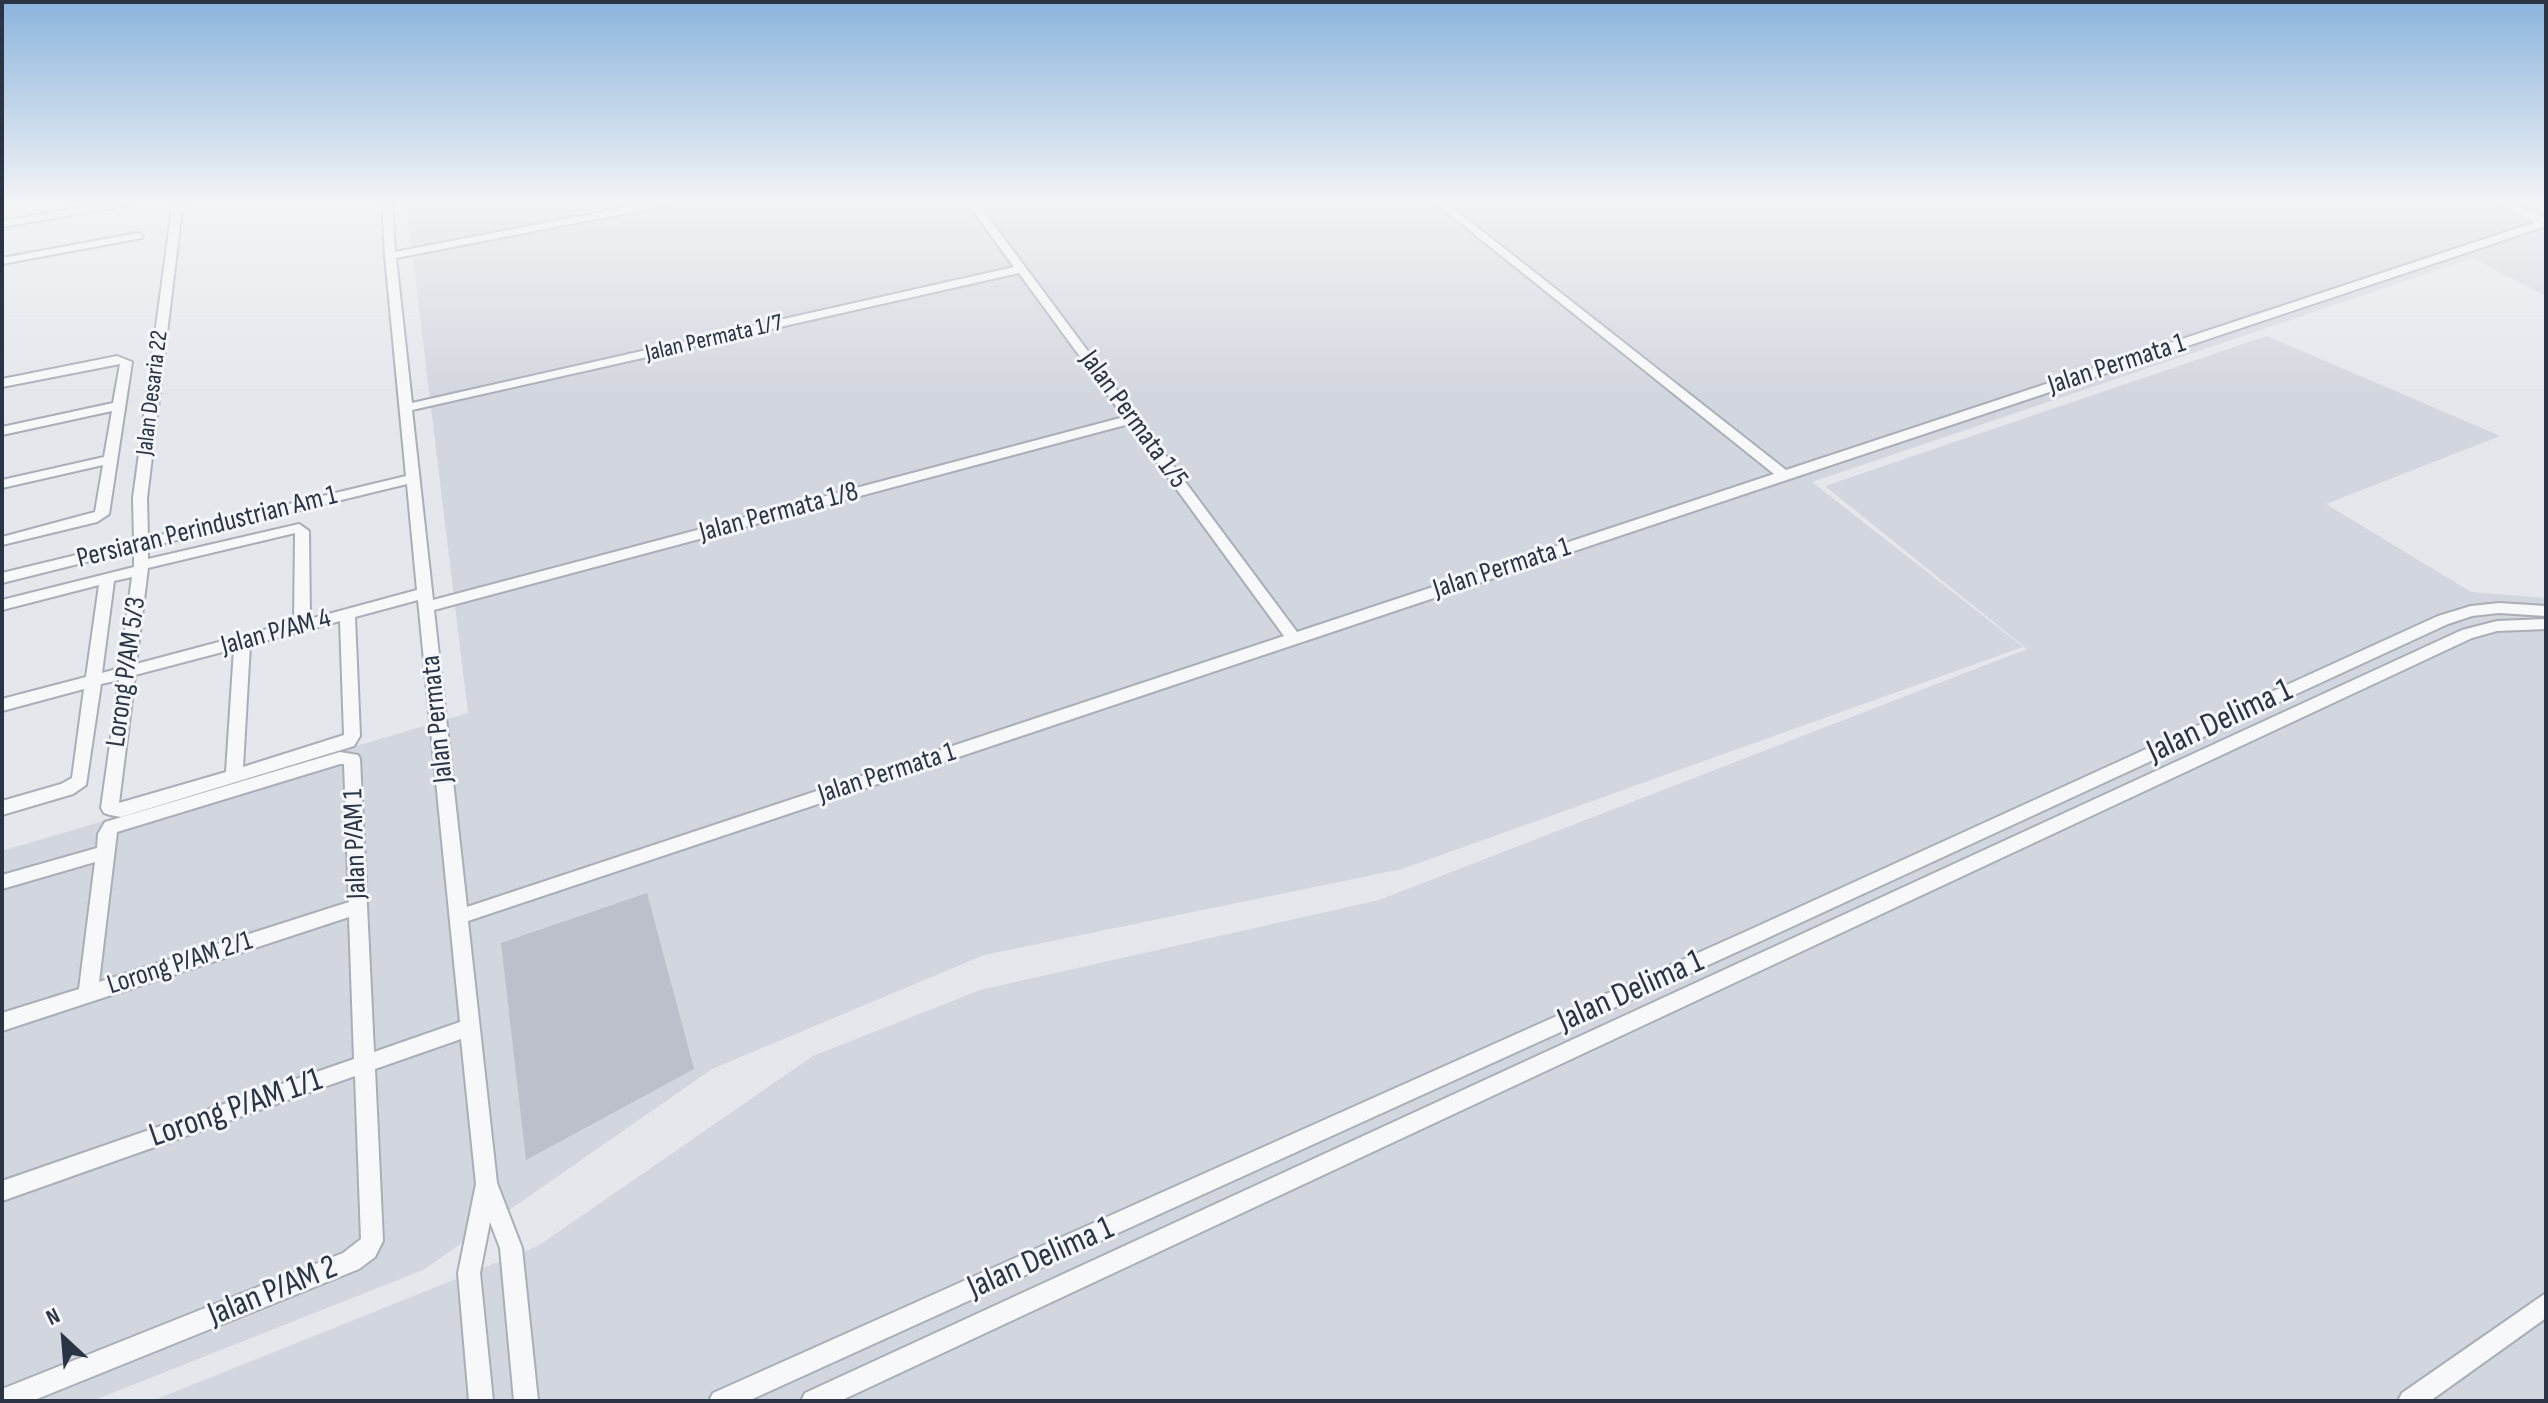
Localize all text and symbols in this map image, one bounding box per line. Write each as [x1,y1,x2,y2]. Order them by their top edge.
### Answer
street label: Jalan Permata 1/7 [643,309,785,369]
street label: Jalan Permata 1 [2044,327,2190,403]
street label: Jalan Desaria 22 [131,329,175,457]
street label: Jalan Permata 1/5 [1072,345,1194,495]
street label: Jalan Permata 1/8 [696,476,862,550]
street label: Persiaran Perindustrian Am 1 [73,479,341,577]
street label: Jalan Permata 1 [1429,531,1575,607]
street label: Lorong P/AM 5/3 [100,595,154,749]
street label: Jalan P/AM 4 [217,602,335,664]
street label: Jalan Permata [415,654,461,784]
street label: Jalan Delima 1 [2141,671,2299,773]
street label: Jalan Permata 1 [814,736,960,812]
street label: Jalan P/AM 1 [337,788,375,900]
street label: Lorong P/AM 2/1 [103,925,257,1003]
street label: Jalan Delima 1 [1552,942,1710,1042]
street label: Lorong P/AM 1/1 [144,1060,328,1158]
street label: Jalan Delima 1 [962,1209,1120,1309]
street label: Jalan P/AM 2 [202,1248,344,1336]
north arrow [24,1299,104,1379]
text: N [42,1302,64,1332]

